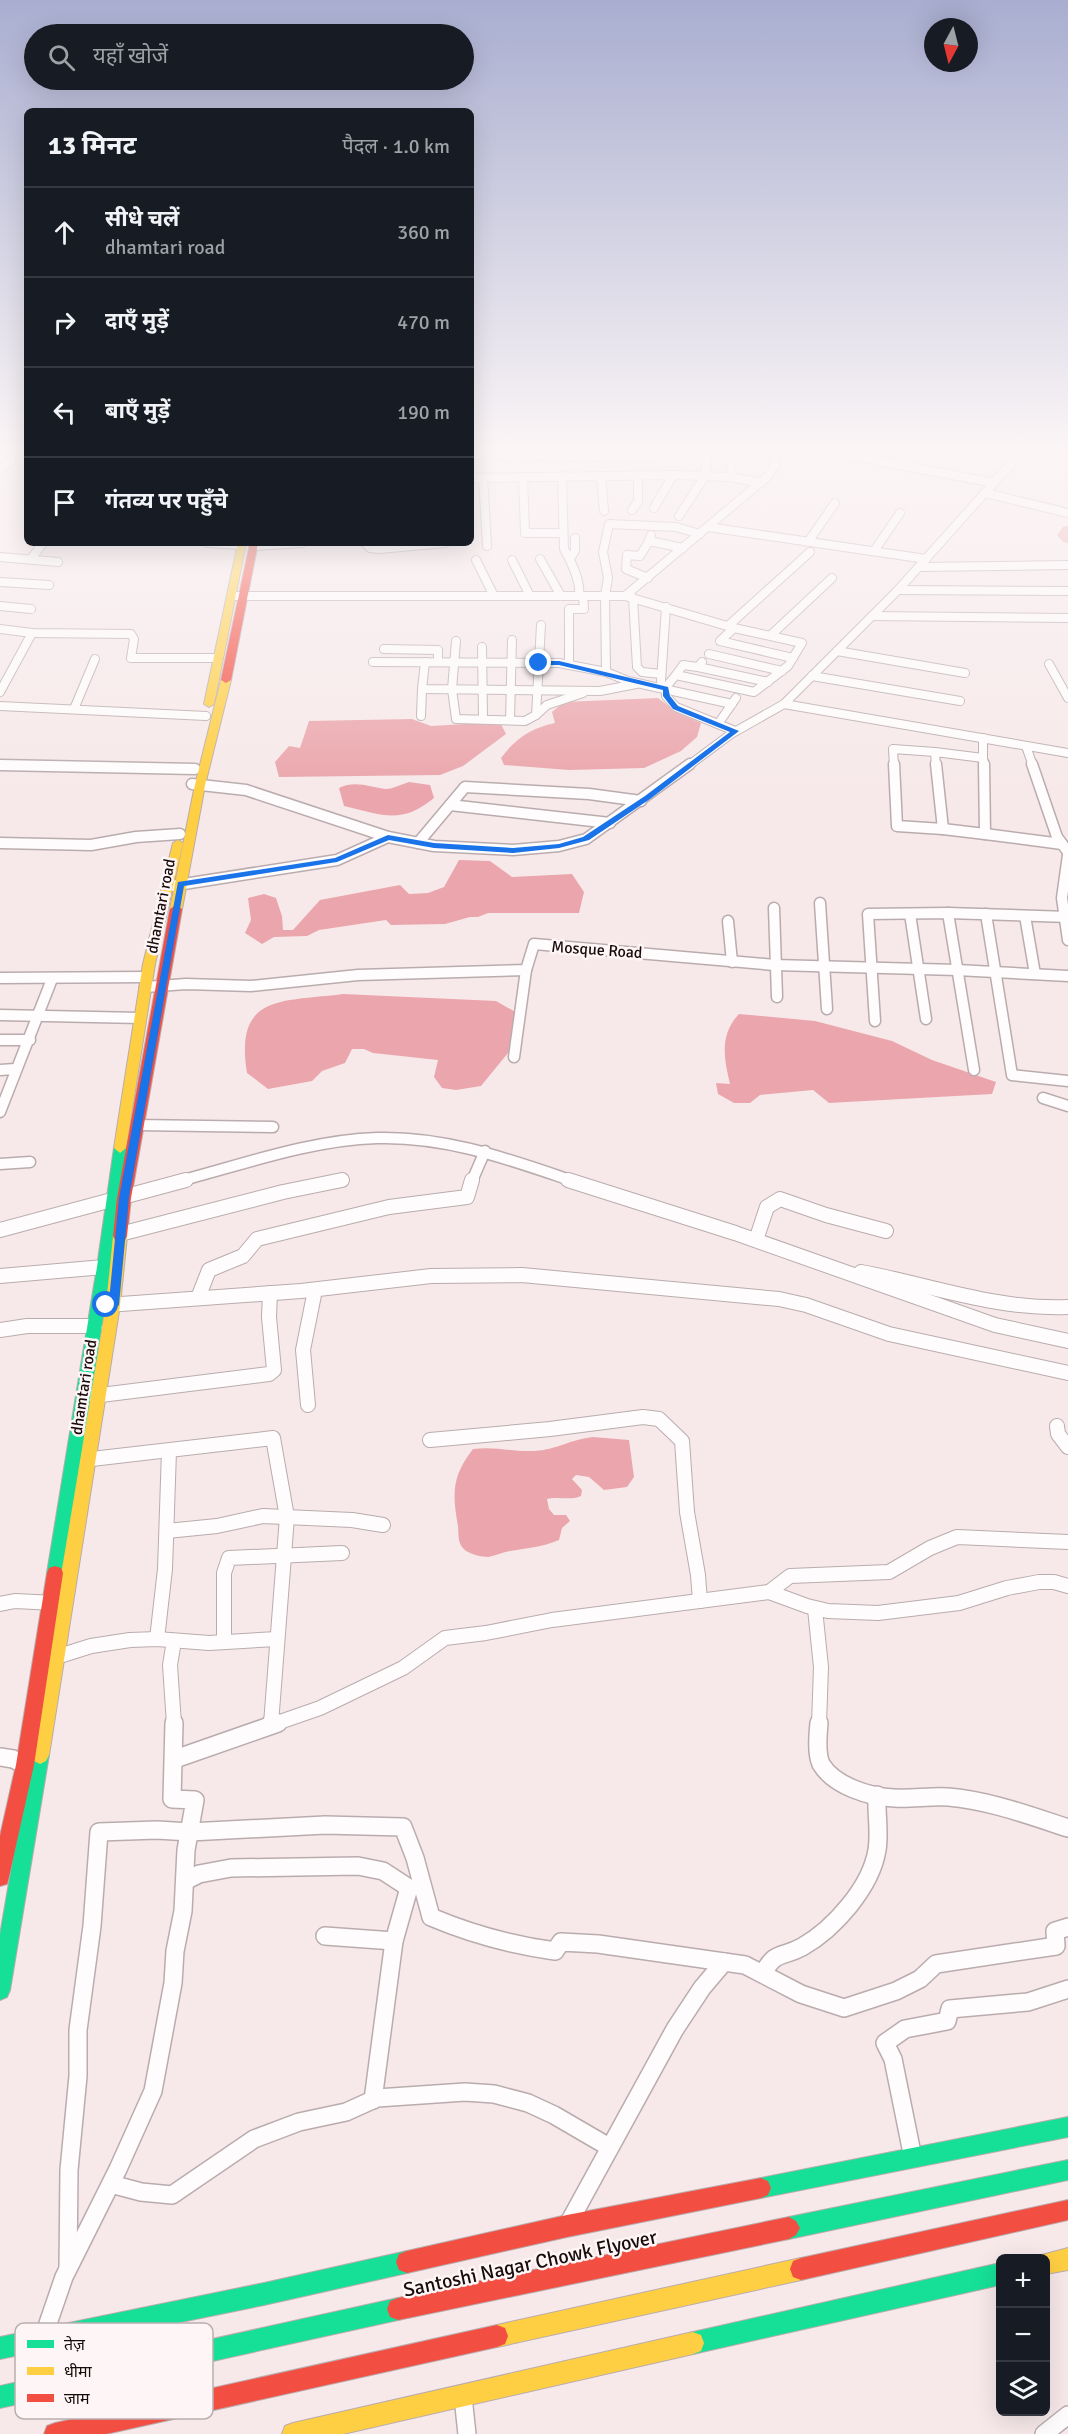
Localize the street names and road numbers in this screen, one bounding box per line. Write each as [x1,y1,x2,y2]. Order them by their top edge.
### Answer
street label: dhamtari road [142,857,180,955]
street label: Mosque Road [551,937,643,963]
street label: dhamtari road [67,1338,101,1436]
street label: Santoshi Nagar Chowk Flyover [401,2224,660,2303]

